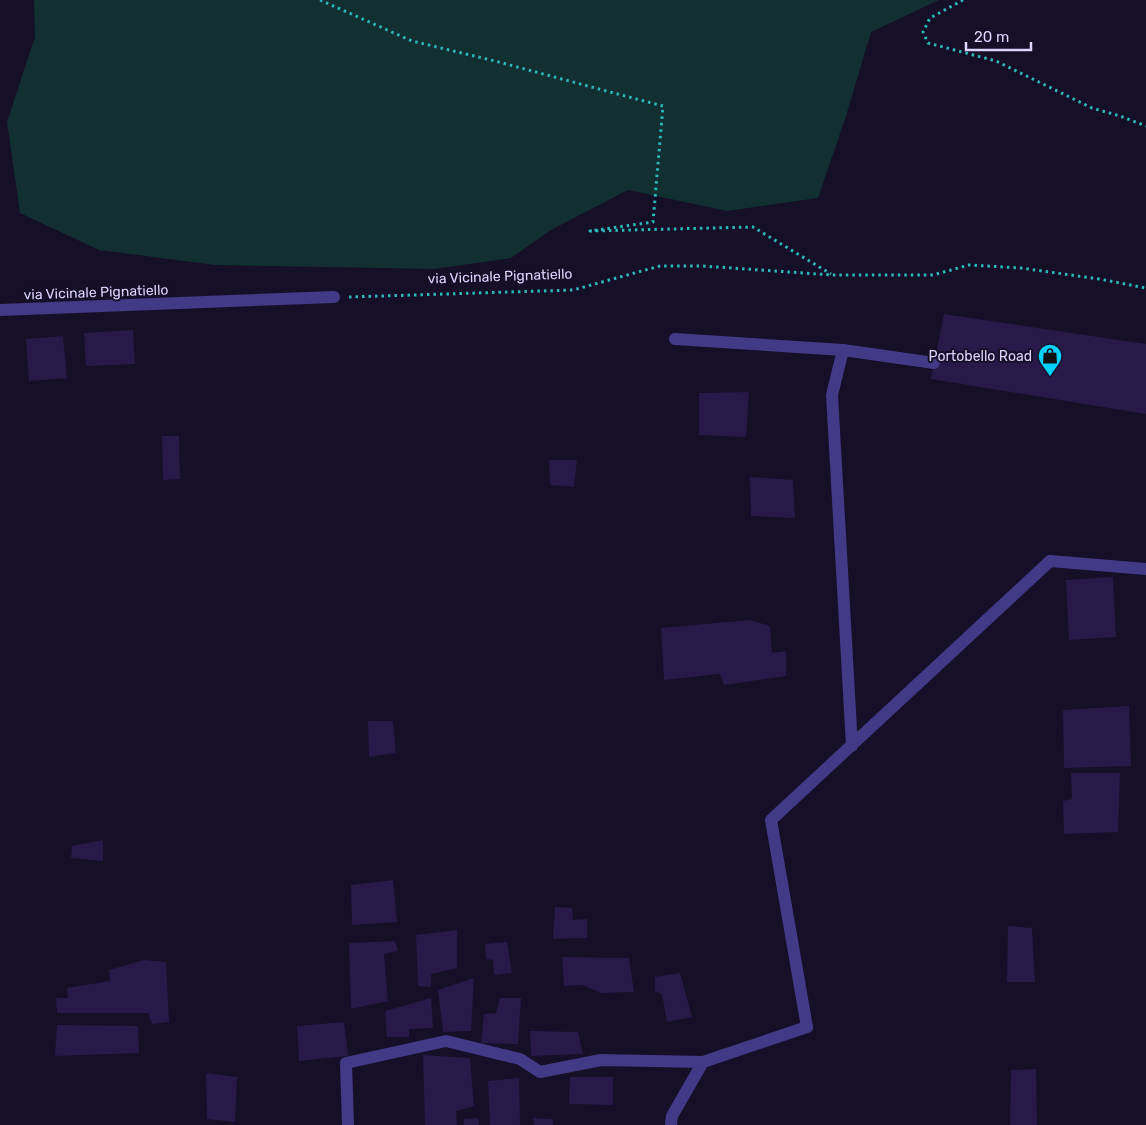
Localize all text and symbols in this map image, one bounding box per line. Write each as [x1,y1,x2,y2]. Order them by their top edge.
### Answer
scale bar [966,20,1031,52]
text: 20 m [974,28,1009,46]
street label: via Vicinale Pignatiello [427,265,573,288]
street label: via Vicinale Pignatiello [23,281,169,304]
shop icon: Portobello Road [1037,343,1063,377]
place label: Portobello Road [929,348,1032,365]

